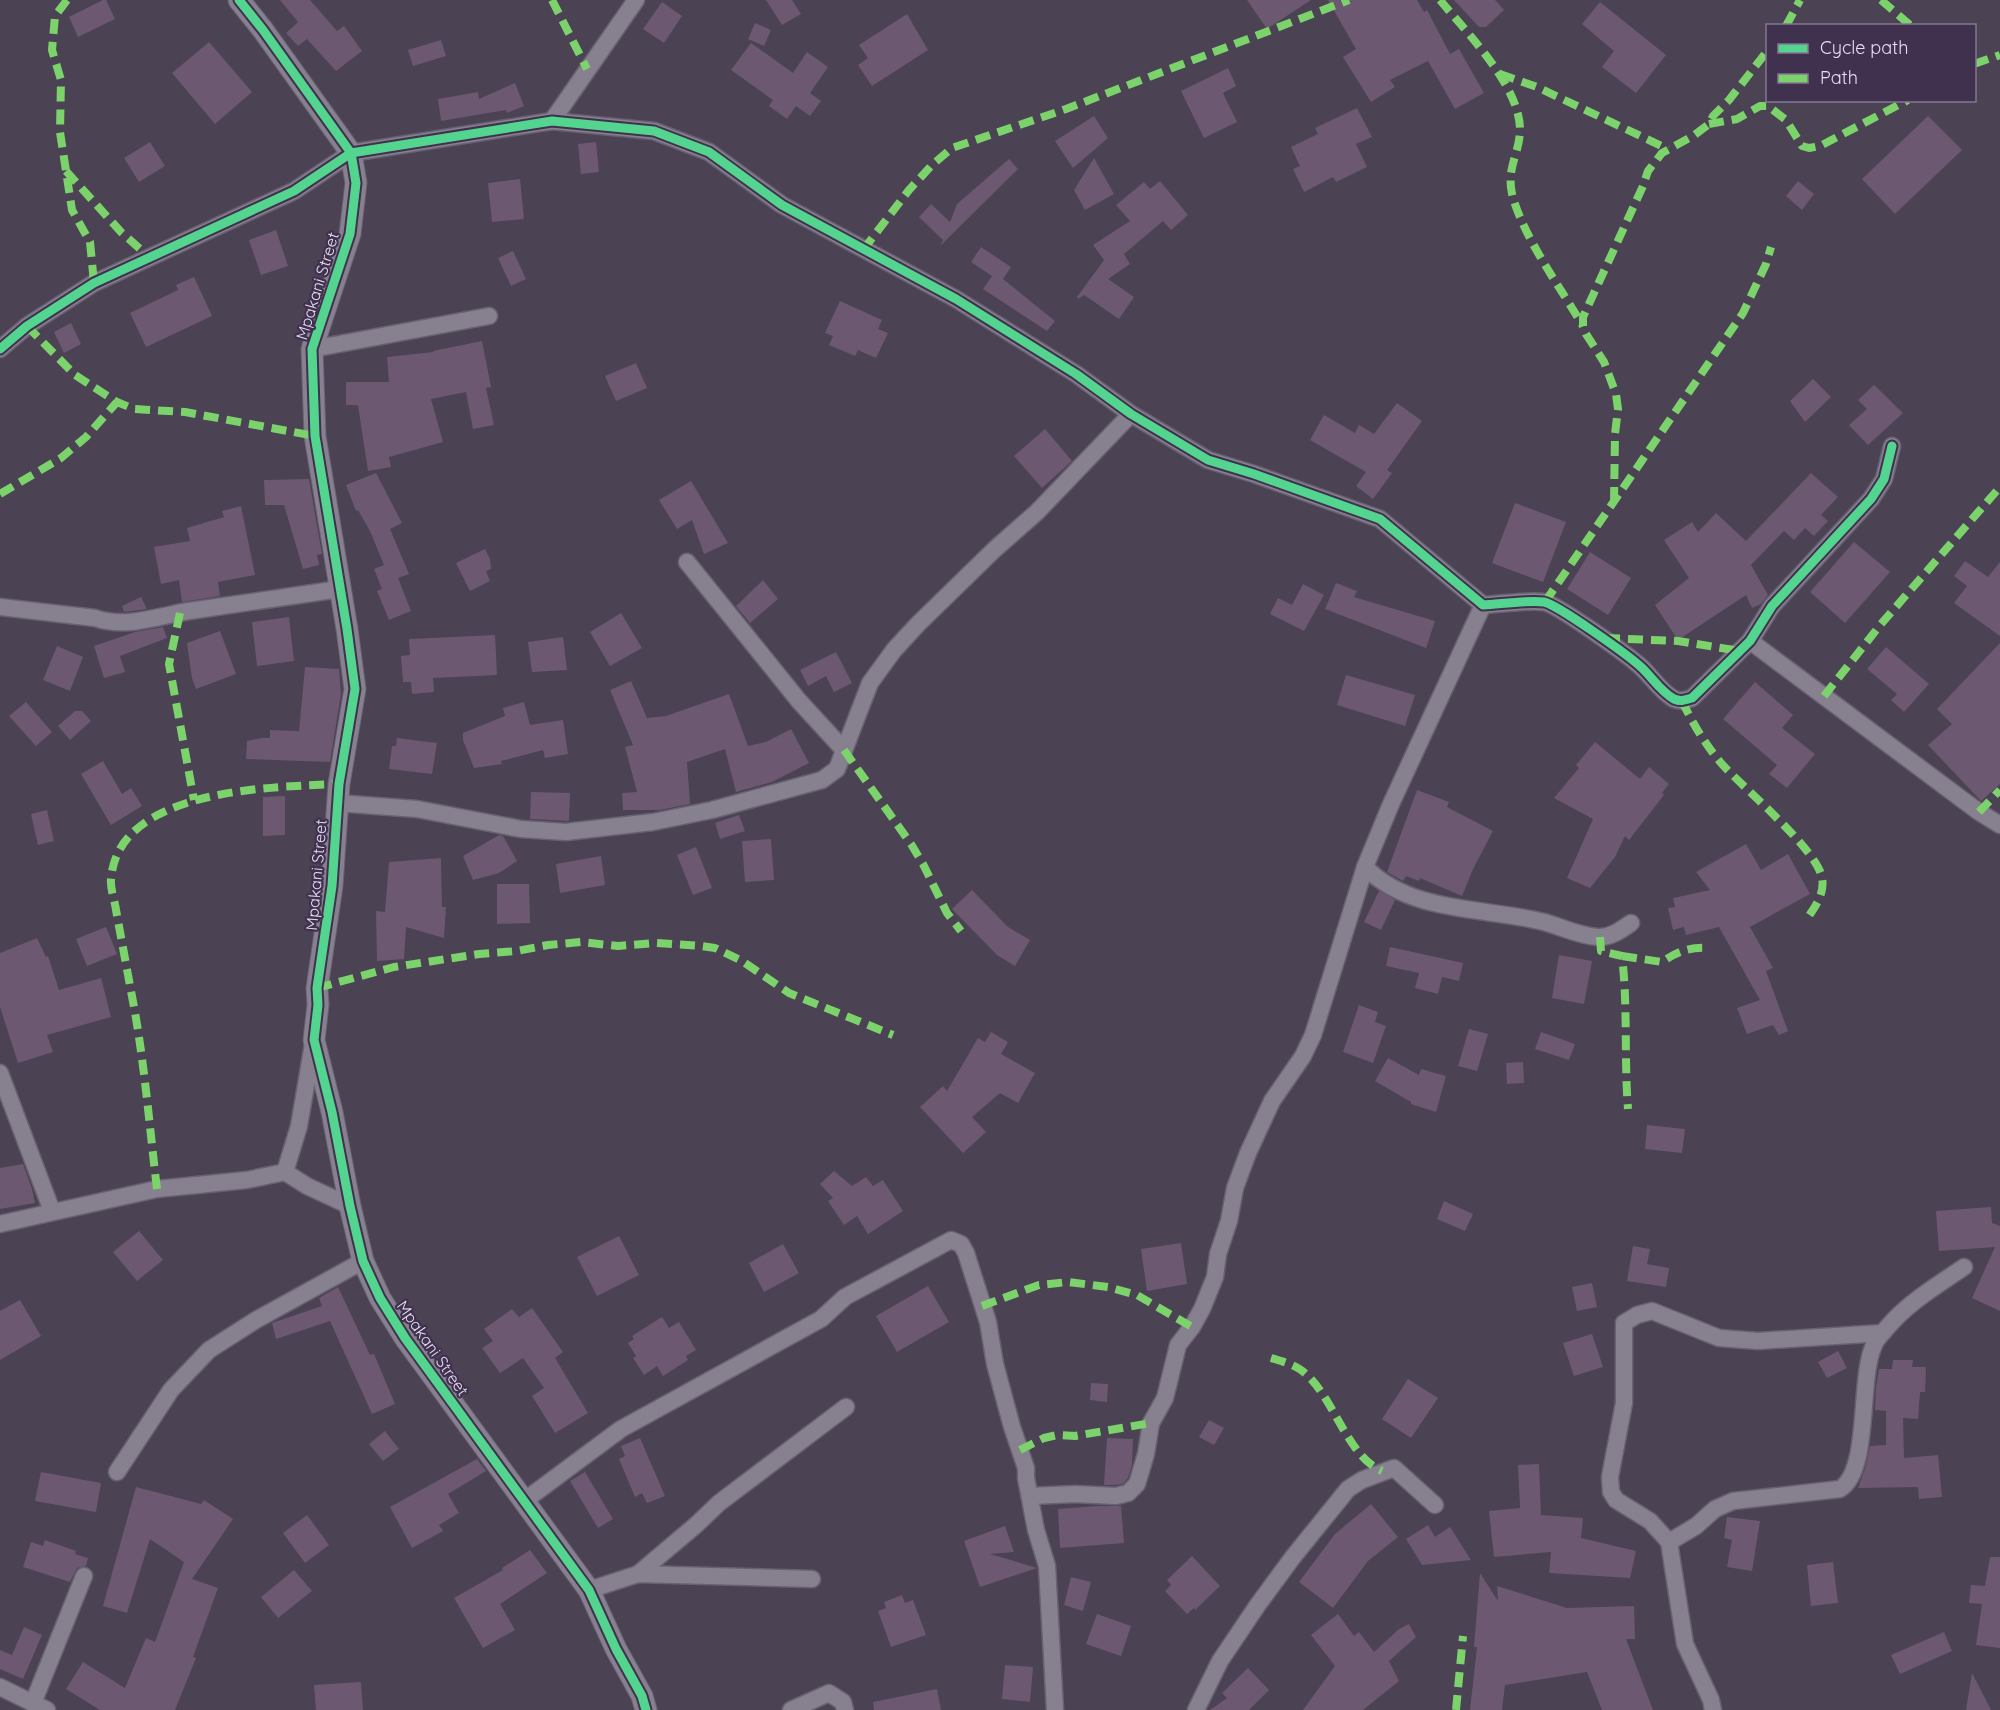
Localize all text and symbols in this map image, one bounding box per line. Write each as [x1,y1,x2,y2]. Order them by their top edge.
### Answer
legend [1766,24,1976,102]
text: Cycle path [1820,36,1908,59]
text: Path [1820,66,1858,89]
street label: Mpakani Street [291,230,343,342]
street label: Mpakani Street [301,819,331,931]
street label: Mpakani Street [393,1297,473,1399]

